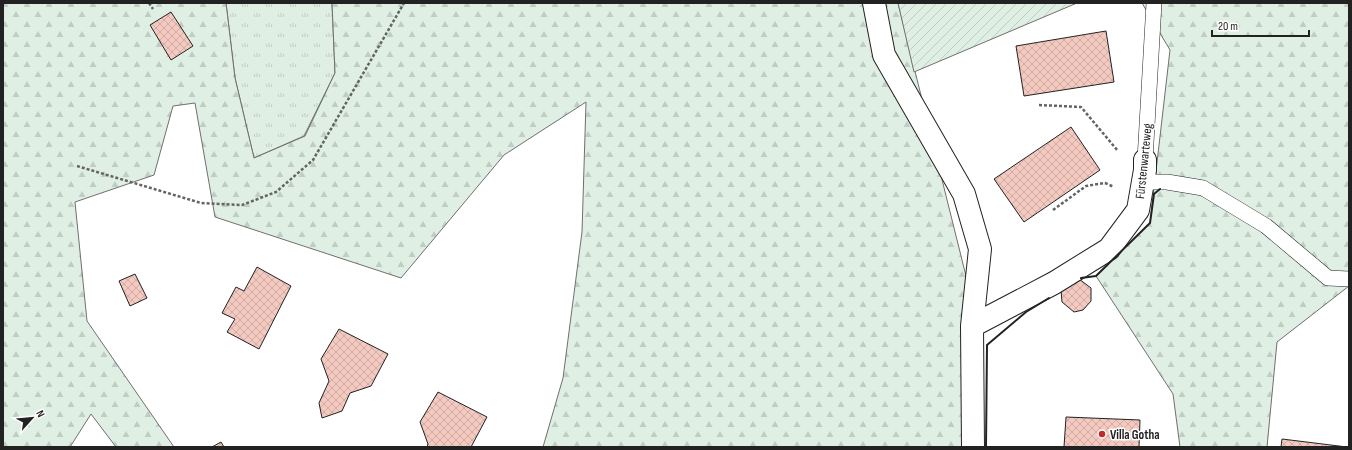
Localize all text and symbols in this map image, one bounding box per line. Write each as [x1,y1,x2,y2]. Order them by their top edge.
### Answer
scale bar [1212,12,1309,38]
text: 20 m [1218,19,1238,34]
street label: Fürstenwarteweg [1132,123,1156,200]
north arrow [12,398,52,438]
text: N [33,408,48,419]
place label: Villa Gotha [1110,427,1160,443]
marker: Villa Gotha [1097,429,1107,439]

